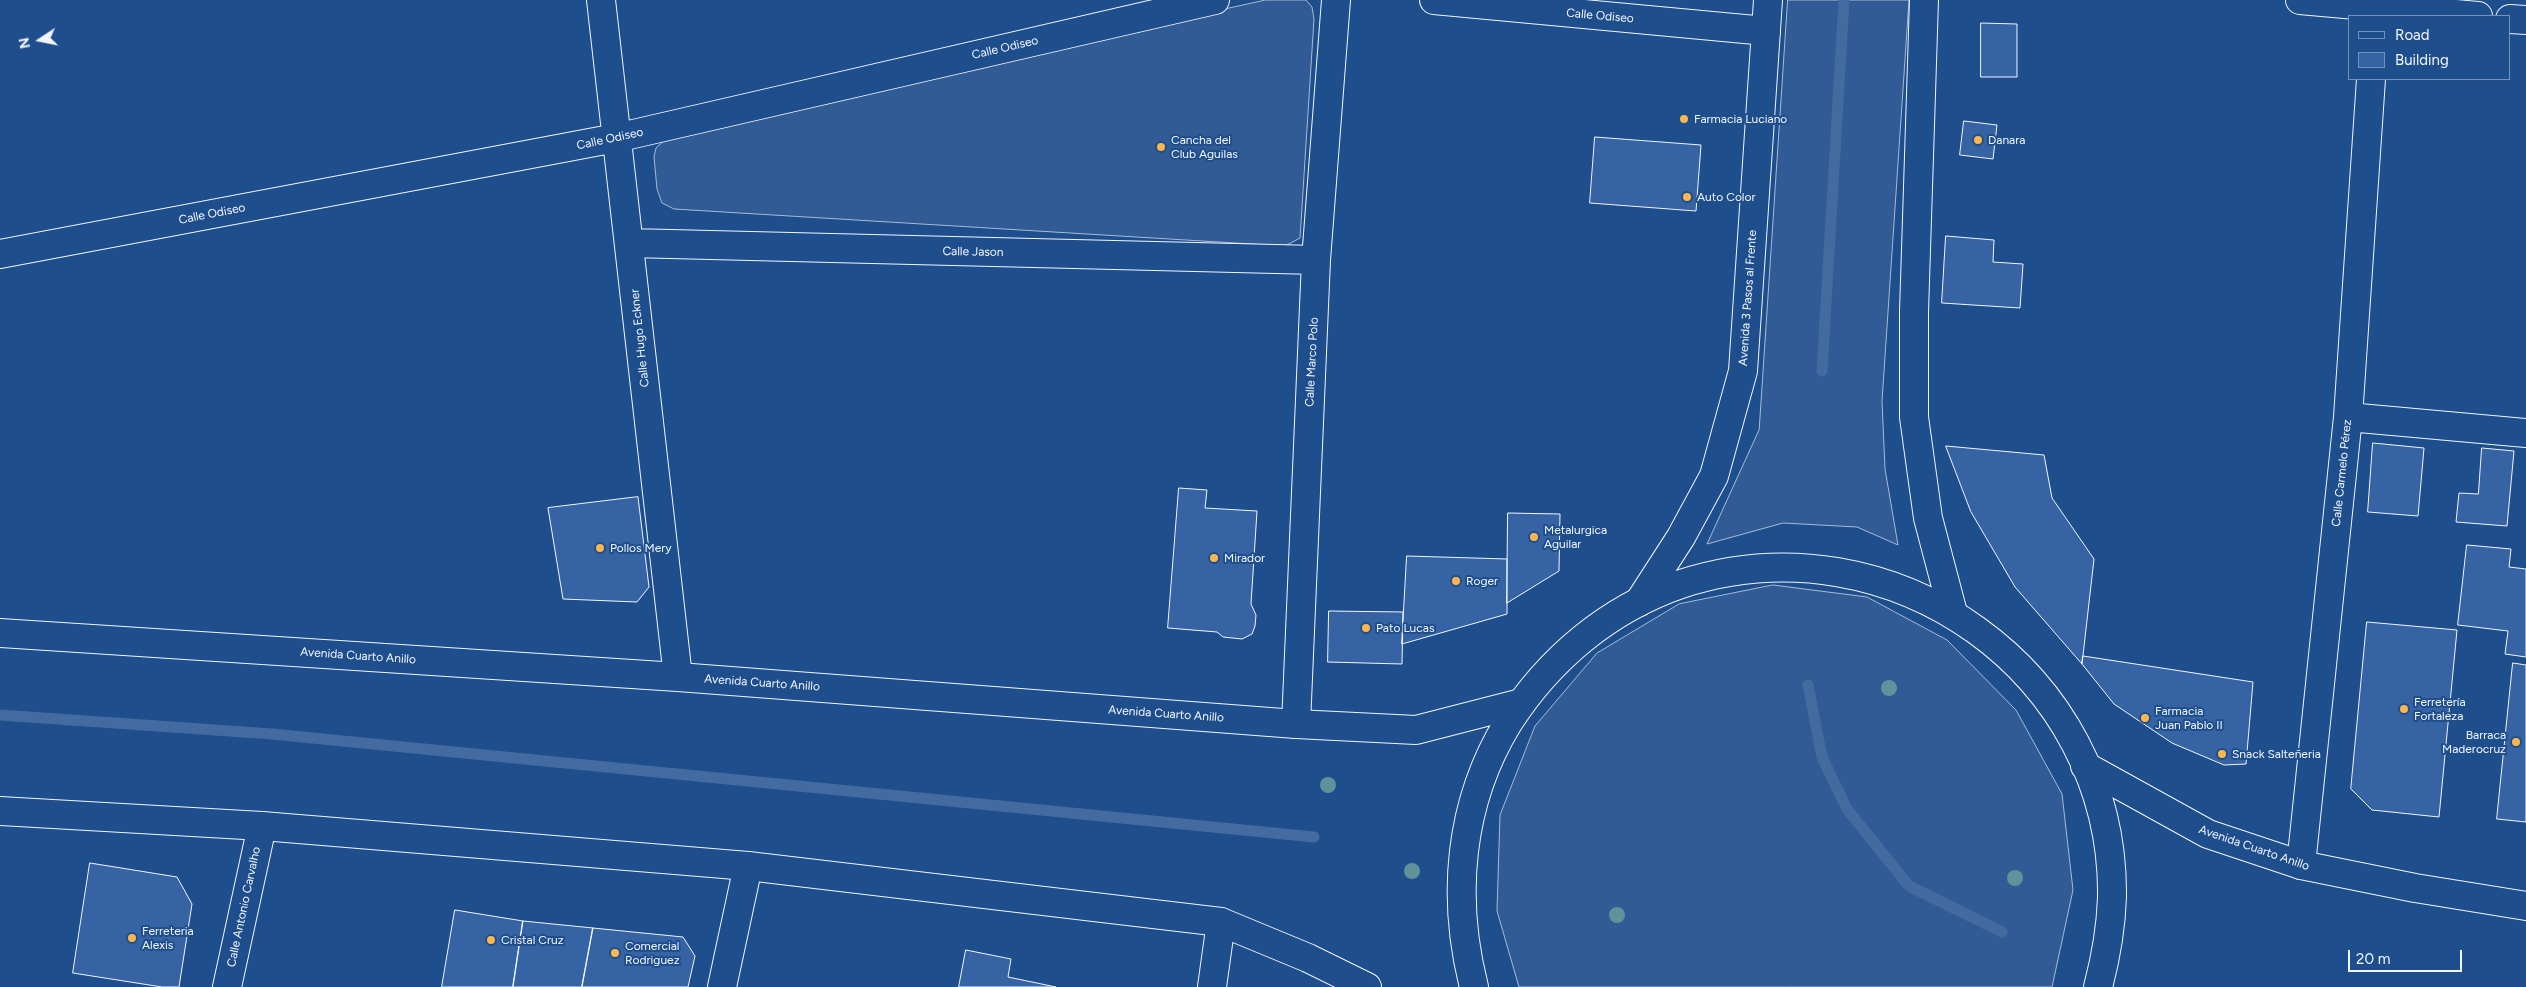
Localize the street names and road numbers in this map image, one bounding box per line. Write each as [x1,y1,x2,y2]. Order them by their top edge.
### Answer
street label: Calle Odiseo [1566,6,1634,26]
street label: Calle Odiseo [970,33,1040,63]
street label: Calle Odiseo [575,125,645,153]
street label: Calle Odiseo [177,200,247,228]
street label: Avenida 3 Pasos al Frente [1736,230,1760,366]
street label: Calle Jason [942,244,1004,260]
street label: Calle Hugo Eckner [628,288,652,388]
street label: Calle Marco Polo [1302,317,1322,407]
street label: Calle Carmelo Pérez [2329,419,2355,527]
street label: Avenida Cuarto Anillo [300,645,416,667]
street label: Avenida Cuarto Anillo [704,672,820,694]
street label: Avenida Cuarto Anillo [1108,703,1224,725]
street label: Avenida Cuarto Anillo [2197,822,2311,874]
street label: Calle Antonio Carvalho [224,846,264,968]

